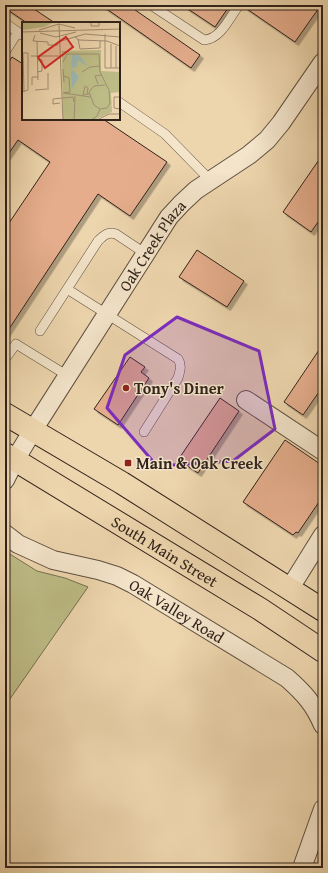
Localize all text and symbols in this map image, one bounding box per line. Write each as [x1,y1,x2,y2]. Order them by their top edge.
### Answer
inset map [22,22,120,120]
street label: Oak Creek Plaza [113,194,192,296]
place label: Tony's Diner [134,376,225,400]
marker: Tony's Diner [121,383,131,393]
place label: Main & Oak Creek [136,451,263,475]
marker: Main & Oak Creek [123,458,133,468]
street label: South Main Street [107,509,223,593]
street label: Oak Valley Road [125,572,229,649]

